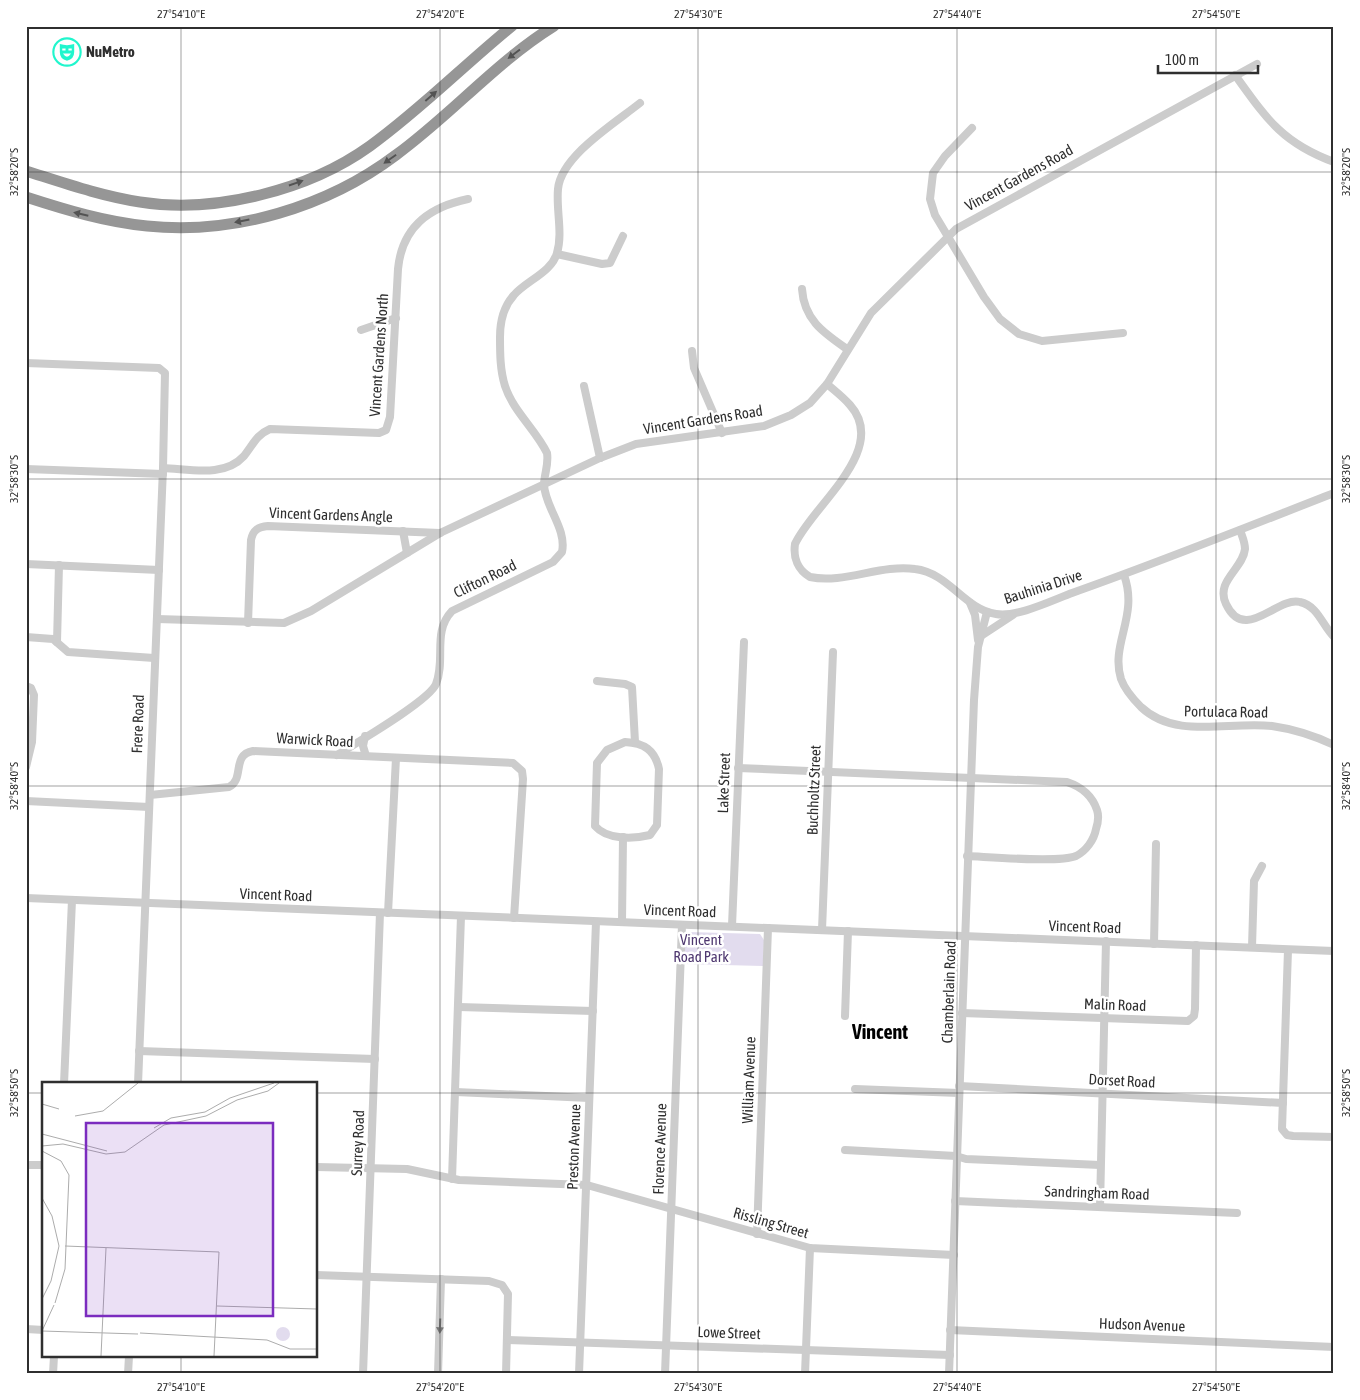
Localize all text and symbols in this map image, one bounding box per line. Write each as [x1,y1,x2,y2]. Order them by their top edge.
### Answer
text: 27°54'10"E [157,7,205,21]
text: 27°54'20"E [416,7,464,21]
text: 27°54'30"E [674,7,722,21]
text: 27°54'40"E [933,7,981,21]
text: 27°54'50"E [1192,7,1240,21]
theatre icon: NuMetro [52,37,82,67]
scale bar [1158,42,1258,74]
place label: NuMetro [86,43,135,60]
one-way arrow [507,49,521,59]
text: 100 m [1165,51,1199,68]
one-way arrow [424,90,437,101]
street label: Vincent Gardens Road [962,141,1076,214]
text: 32°58'20"S [7,148,21,196]
text: 32°58'20"S [1339,148,1353,196]
one-way arrow [384,154,397,164]
one-way arrow [288,179,303,187]
one-way arrow [73,210,88,218]
one-way arrow [233,218,249,226]
street label: Vincent Gardens North [366,293,391,417]
street label: Vincent Gardens Road [642,402,764,437]
text: 32°58'30"S [7,455,21,503]
text: 32°58'30"S [1339,455,1353,503]
street label: Vincent Gardens Angle [269,504,393,525]
street label: Clifton Road [451,556,519,601]
street label: Bauhinia Drive [1002,566,1084,607]
street label: Frere Road [128,694,147,754]
street label: Portulaca Road [1184,702,1268,721]
street label: Warwick Road [276,729,354,750]
street label: Buchholtz Street [803,745,824,835]
street label: Lake Street [714,752,733,814]
text: 32°58'40"S [7,762,21,810]
text: 32°58'40"S [1339,762,1353,810]
street label: Vincent Road [239,885,313,904]
street label: Vincent Road [643,901,717,920]
street label: Vincent Road [1048,917,1122,936]
park label: Vincent Road Park [673,931,729,965]
street label: Chamberlain Road [938,940,959,1044]
street label: Malin Road [1084,995,1147,1014]
district label: Vincent [851,1020,908,1043]
street label: William Avenue [738,1036,759,1124]
text: 32°58'50"S [7,1069,21,1117]
text: 32°58'50"S [1339,1069,1353,1117]
street label: Dorset Road [1088,1070,1156,1091]
inset map [42,1082,318,1358]
street label: Florence Avenue [649,1103,670,1195]
street label: Preston Avenue [564,1104,584,1190]
street label: Surrey Road [348,1110,367,1176]
street label: Sandringham Road [1044,1182,1150,1203]
street label: Rissling Street [731,1204,811,1241]
street label: Hudson Avenue [1099,1315,1186,1335]
one-way arrow [435,1319,443,1335]
street label: Lowe Street [697,1323,761,1342]
text: 27°54'10"E [157,1380,205,1394]
text: 27°54'20"E [416,1380,464,1394]
text: 27°54'30"E [674,1380,722,1394]
text: 27°54'40"E [933,1380,981,1394]
text: 27°54'50"E [1192,1380,1240,1394]

